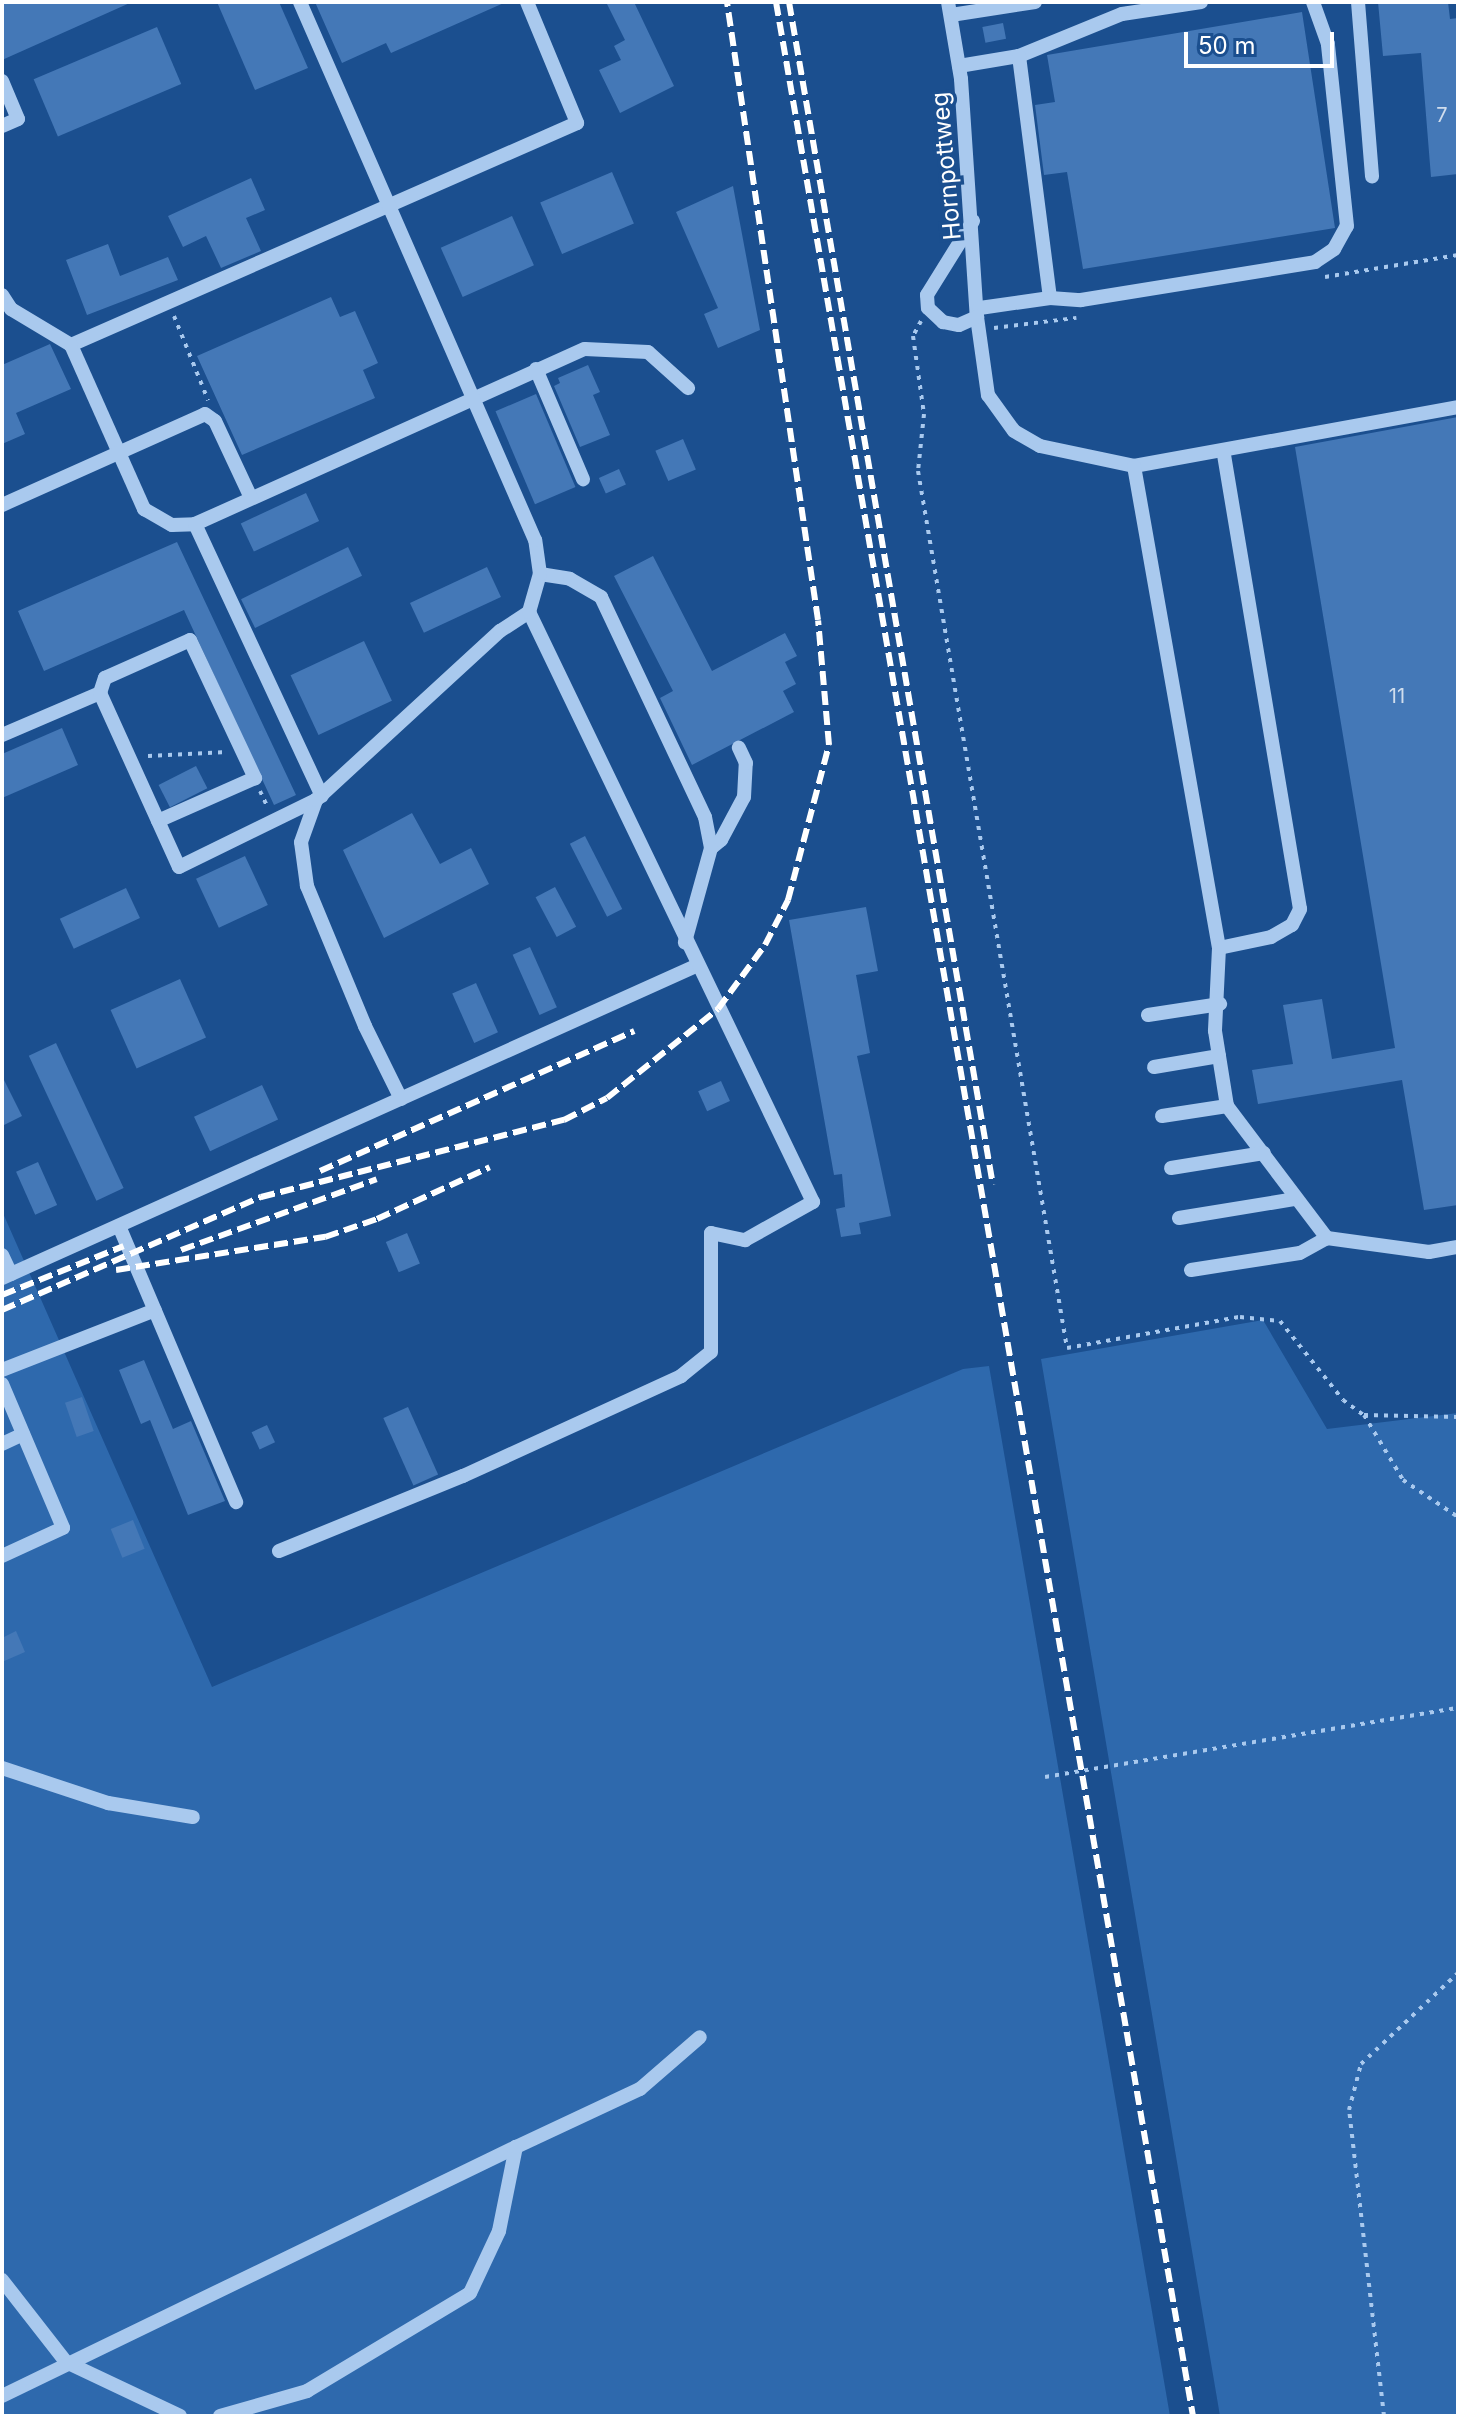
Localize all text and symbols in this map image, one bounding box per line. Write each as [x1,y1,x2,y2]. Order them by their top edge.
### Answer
scale bar [1188,16,1338,66]
text: 50 m [1198,31,1256,60]
street label: Hornpottweg [925,91,967,241]
house number: 7 [1436,103,1448,127]
house number: 11 [1389,684,1405,708]

